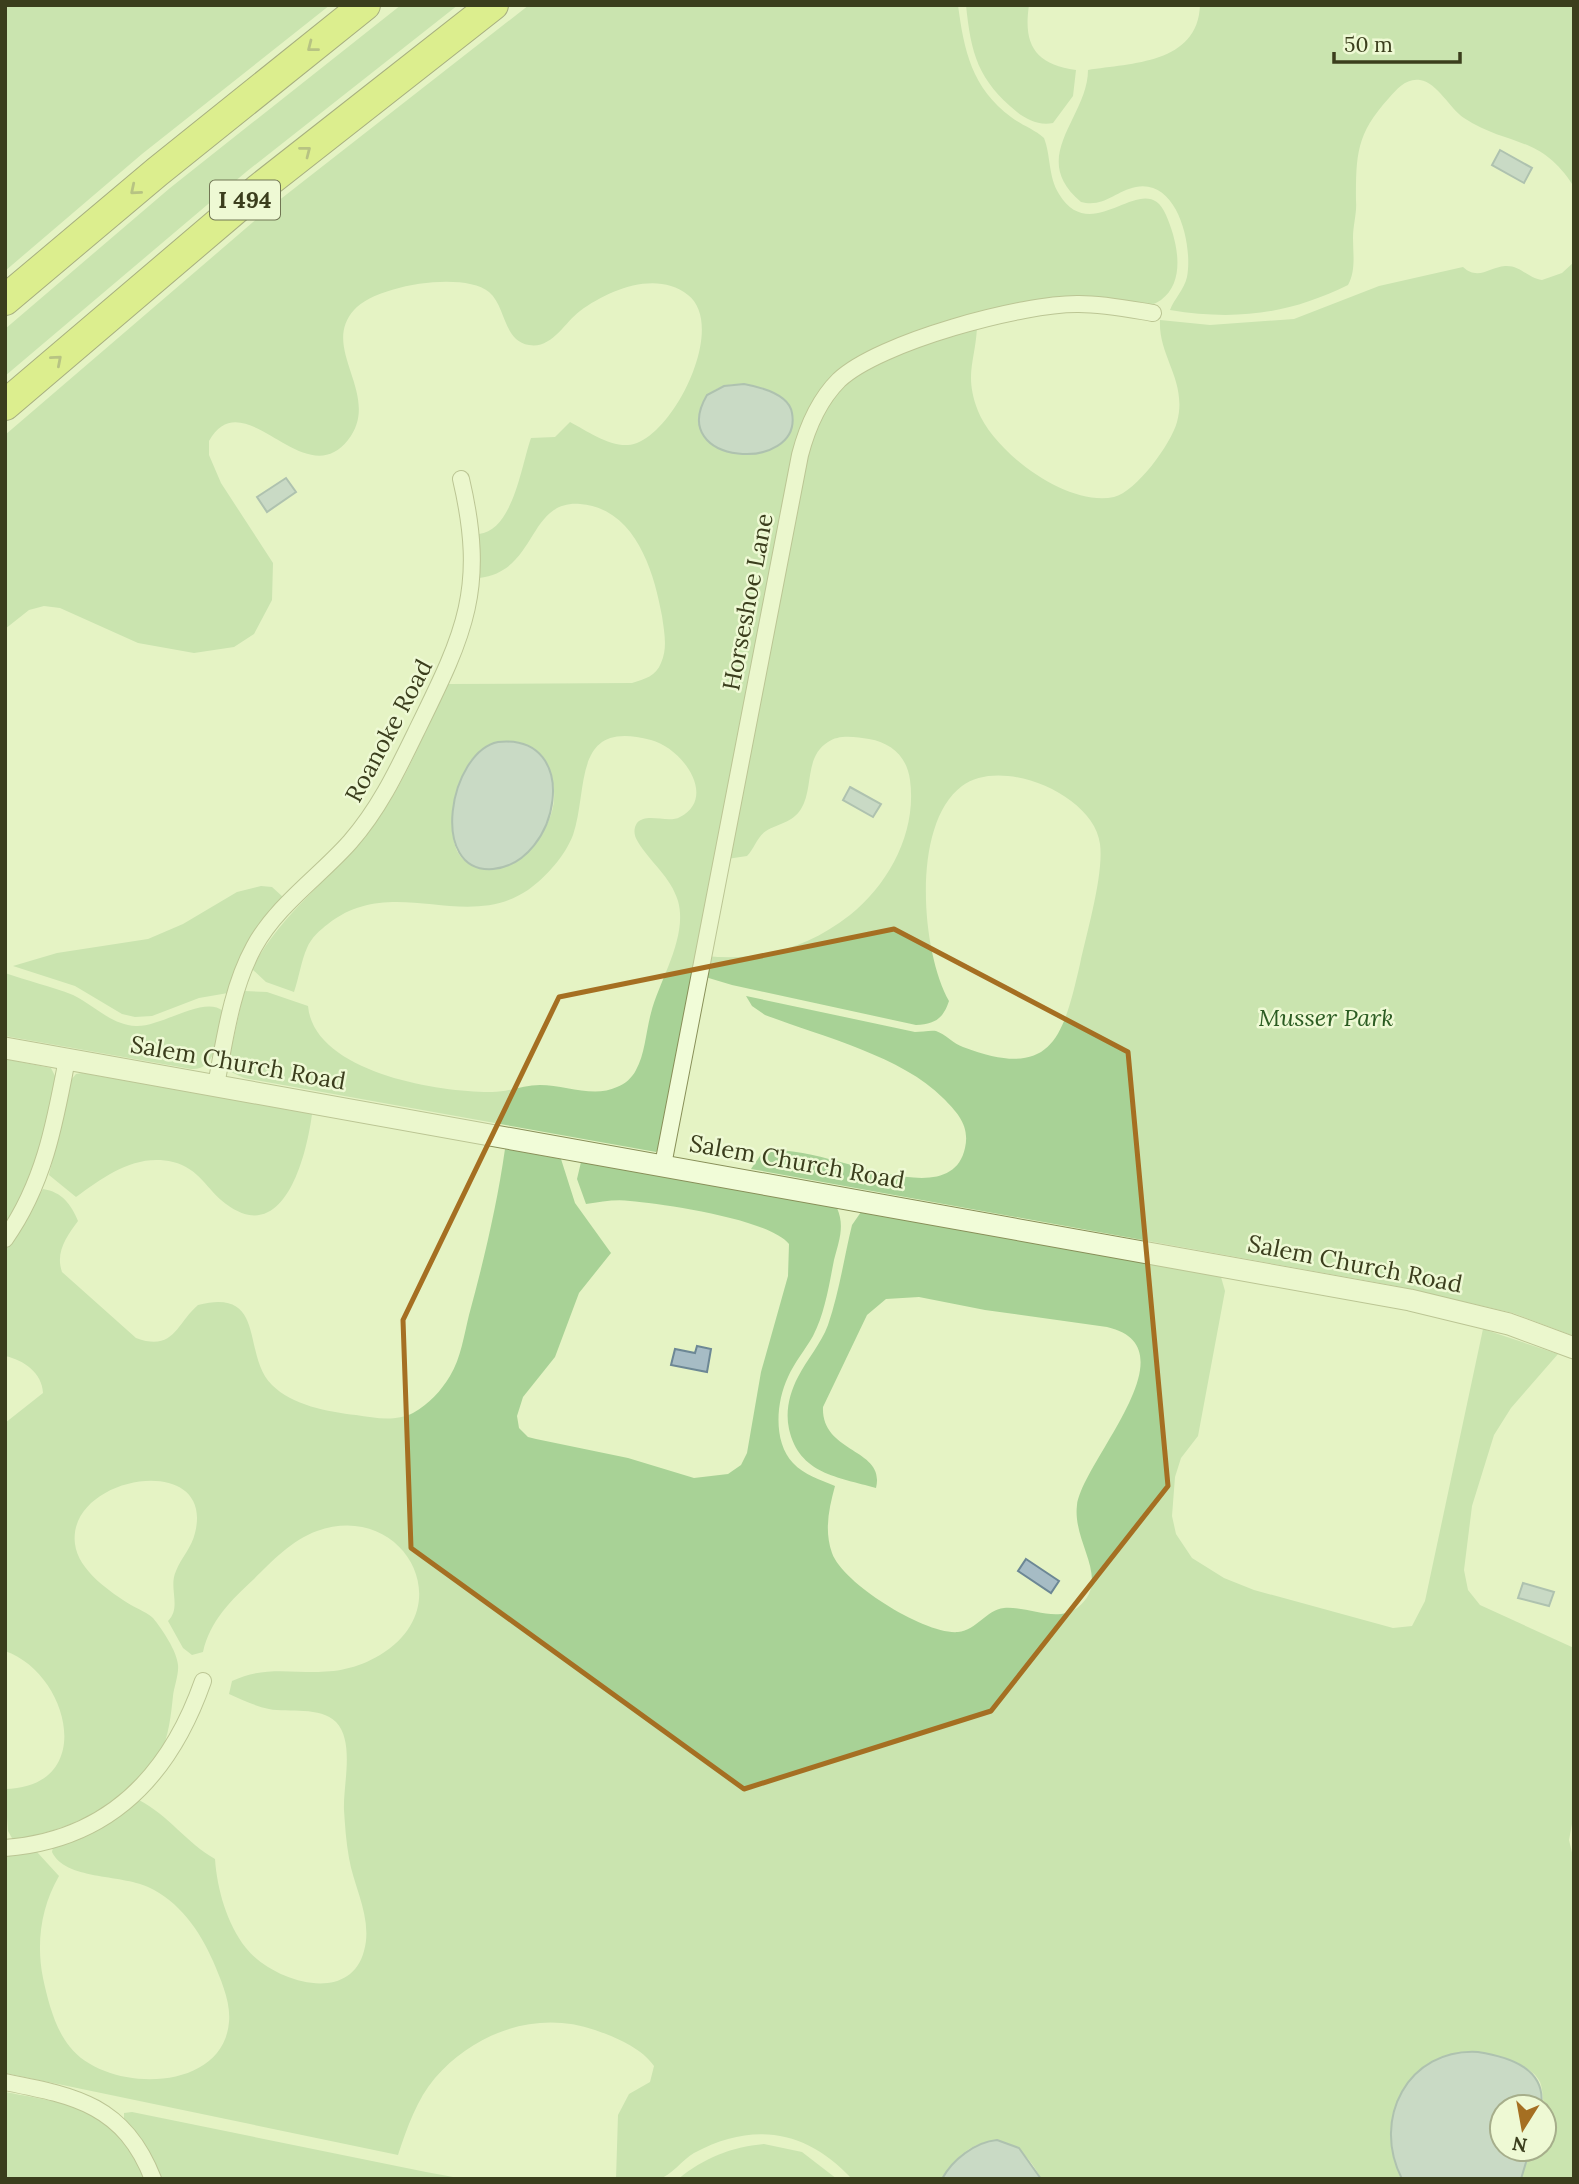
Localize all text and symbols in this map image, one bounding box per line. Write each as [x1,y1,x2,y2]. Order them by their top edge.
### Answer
scale bar [1334,21,1460,65]
text: 50 m [1344,31,1393,58]
one-way arrow [307,39,319,52]
one-way arrow [299,147,311,160]
road number: I 494 [210,181,280,220]
one-way arrow [130,182,143,194]
one-way arrow [49,356,62,368]
street label: Horseshoe Lane [715,511,780,693]
street label: Roanoke Road [338,654,439,808]
park label: Musser Park [1258,1002,1394,1033]
street label: Salem Church Road [128,1028,348,1097]
street label: Salem Church Road [687,1127,907,1196]
street label: Salem Church Road [1245,1227,1465,1300]
north arrow [1488,2093,1558,2163]
text: N [1510,2131,1529,2158]

